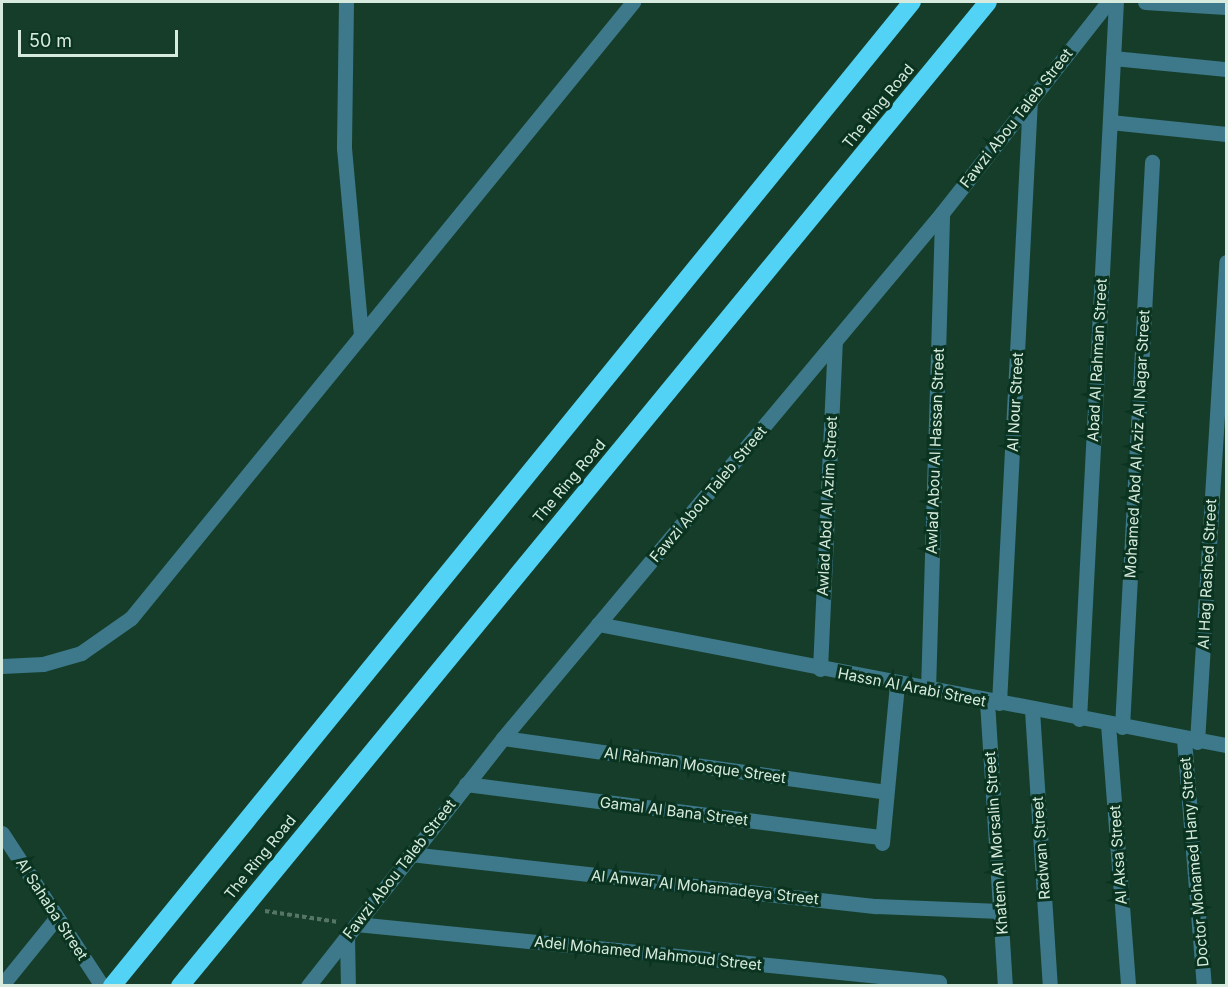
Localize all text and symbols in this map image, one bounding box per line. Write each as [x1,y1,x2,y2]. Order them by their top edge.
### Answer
scale bar [21,18,182,56]
text: 50 m [29,30,72,51]
street label: Fawzi Abou Taleb Street [956,45,1076,191]
street label: The Ring Road [839,60,917,152]
street label: Abad Al Rahman Street [1084,278,1110,442]
street label: Mohamed Abd Al Aziz Al Nagar Street [1121,309,1153,579]
street label: Awlad Abou Al Hassan Street [922,348,948,554]
street label: Al Nour Street [1003,352,1027,452]
street label: Awlad Abd Al Azim Street [813,416,841,596]
street label: Fawzi Abou Taleb Street [646,422,770,566]
street label: The Ring Road [529,436,609,526]
street label: Al Hag Rashed Street [1194,498,1220,650]
street label: Hassn Al Arabi Street [836,664,988,710]
street label: Al Rahman Mosque Street [603,743,787,787]
street label: Khatem Al Morsalin Street [981,751,1011,935]
street label: Doctor Mohamed Hany Street [1176,756,1212,968]
street label: Gamal Al Bana Street [599,793,749,829]
street label: Fawzi Abou Taleb Street [339,796,459,942]
street label: Radwan Street [1028,796,1054,900]
street label: Al Aksa Street [1106,805,1130,905]
street label: The Ring Road [221,811,299,903]
street label: Al Sahaba Street [12,855,92,963]
street label: Al Anwar Al Mohamadeya Street [590,866,820,908]
street label: Adel Mohamed Mahmoud Street [533,932,763,974]

